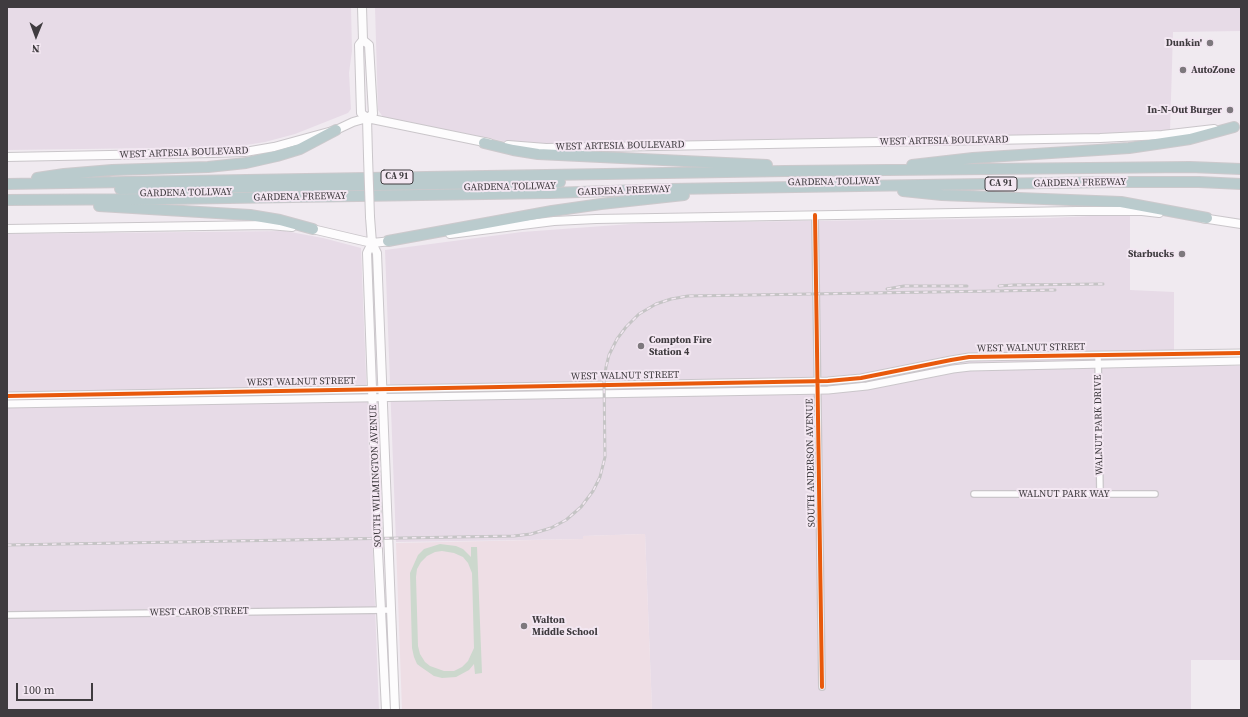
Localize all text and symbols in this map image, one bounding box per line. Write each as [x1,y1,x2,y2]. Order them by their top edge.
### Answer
north arrow [16,16,56,56]
place label: Dunkin' [1166,37,1202,49]
marker: Dunkin' [1205,38,1215,48]
text: N [32,41,40,56]
place label: AutoZone [1191,64,1235,76]
marker: AutoZone [1178,65,1188,75]
place label: In-N-Out Burger [1147,104,1222,116]
marker: In-N-Out Burger [1225,105,1235,115]
street label: WEST ARTESIA BOULEVARD [879,134,1009,148]
street label: WEST ARTESIA BOULEVARD [555,139,685,153]
street label: WEST ARTESIA BOULEVARD [119,145,249,161]
road number: CA 91 [381,170,413,184]
street label: GARDENA TOLLWAY [788,175,880,189]
street label: GARDENA FREEWAY [1033,176,1127,190]
road number: CA 91 [985,177,1017,191]
street label: GARDENA TOLLWAY [464,180,556,194]
street label: GARDENA FREEWAY [577,183,671,199]
street label: GARDENA TOLLWAY [140,186,232,200]
street label: GARDENA FREEWAY [253,190,347,204]
place label: Starbucks [1128,248,1174,260]
marker: Starbucks [1177,249,1187,259]
place label: Compton Fire Station 4 [649,334,712,358]
marker: Compton Fire Station 4 [636,341,646,351]
street label: WEST WALNUT STREET [977,341,1085,355]
street label: WEST WALNUT STREET [571,369,679,383]
street label: WALNUT PARK DRIVE [1092,374,1106,476]
street label: WEST WALNUT STREET [247,375,355,389]
street label: SOUTH ANDERSON AVENUE [804,399,818,527]
street label: SOUTH WILMINGTON AVENUE [368,405,384,547]
street label: WALNUT PARK WAY [1018,488,1110,500]
street label: WEST CAROB STREET [149,605,249,619]
place label: Walton Middle School [532,614,598,638]
marker: Walton Middle School [519,621,529,631]
scale bar [18,675,95,701]
text: 100 m [23,682,55,698]

